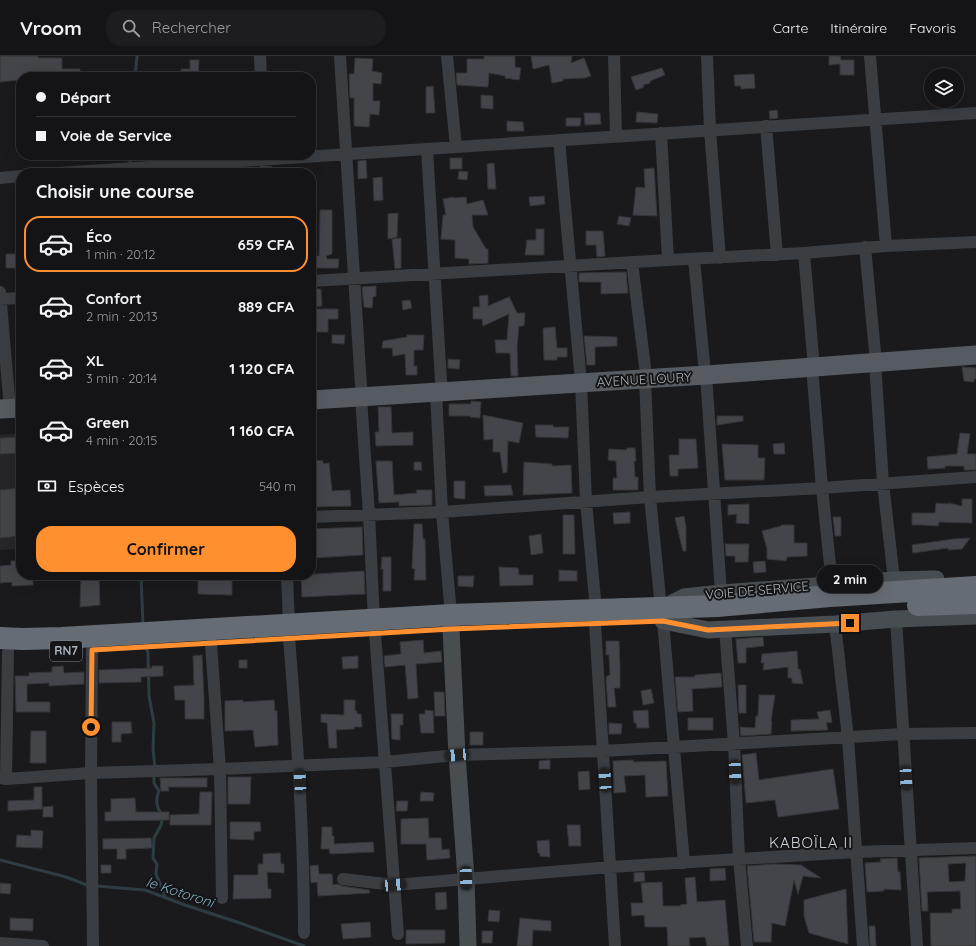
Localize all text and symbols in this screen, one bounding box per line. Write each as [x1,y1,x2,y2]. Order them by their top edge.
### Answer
search box [106,10,386,46]
text: Vroom [20,16,82,40]
icon: search [120,17,142,39]
text: Rechercher [152,18,231,37]
text: Carte [773,19,808,37]
text: Itinéraire [830,19,887,37]
text: Favoris [909,19,956,37]
map controls [924,68,964,108]
button: layers [924,68,964,108]
text: Départ [60,88,111,107]
text: Voie de Service [60,126,172,145]
text: Choisir une course [36,180,194,203]
icon: car [38,226,74,262]
text: Éco [86,227,112,246]
text: 659 CFA [237,235,294,254]
text: 1 min · 20:12 [86,246,156,262]
icon: car [38,288,74,324]
text: Confort [86,289,142,308]
text: 889 CFA [238,297,294,316]
text: 2 min · 20:13 [86,308,158,324]
icon: car [38,350,74,386]
text: XL [86,351,104,370]
text: 1 120 CFA [229,359,294,378]
street label: AVENUE LOURY [596,368,692,389]
text: 3 min · 20:14 [86,370,157,386]
icon: car [38,412,74,448]
text: Green [86,413,129,432]
text: 1 160 CFA [229,421,294,440]
text: 4 min · 20:15 [86,432,157,448]
icon: cash [36,475,58,497]
text: Espèces [68,477,124,496]
text: 540 m [259,478,296,494]
button: Confirmer [36,526,296,572]
callout: 2 min [817,565,883,593]
text: 2 min [833,571,867,587]
street label: VOIE DE SERVICE [705,578,809,602]
route end [841,614,859,632]
road number: RN7 [50,641,82,661]
route start [82,718,100,736]
car [445,748,469,762]
car [729,760,741,784]
car [899,766,913,790]
car [598,768,612,792]
car [293,769,307,793]
district label: KABOÏLA II [769,833,853,852]
car [460,866,472,890]
water label: le Kotoroni [144,873,218,912]
car [382,878,406,892]

